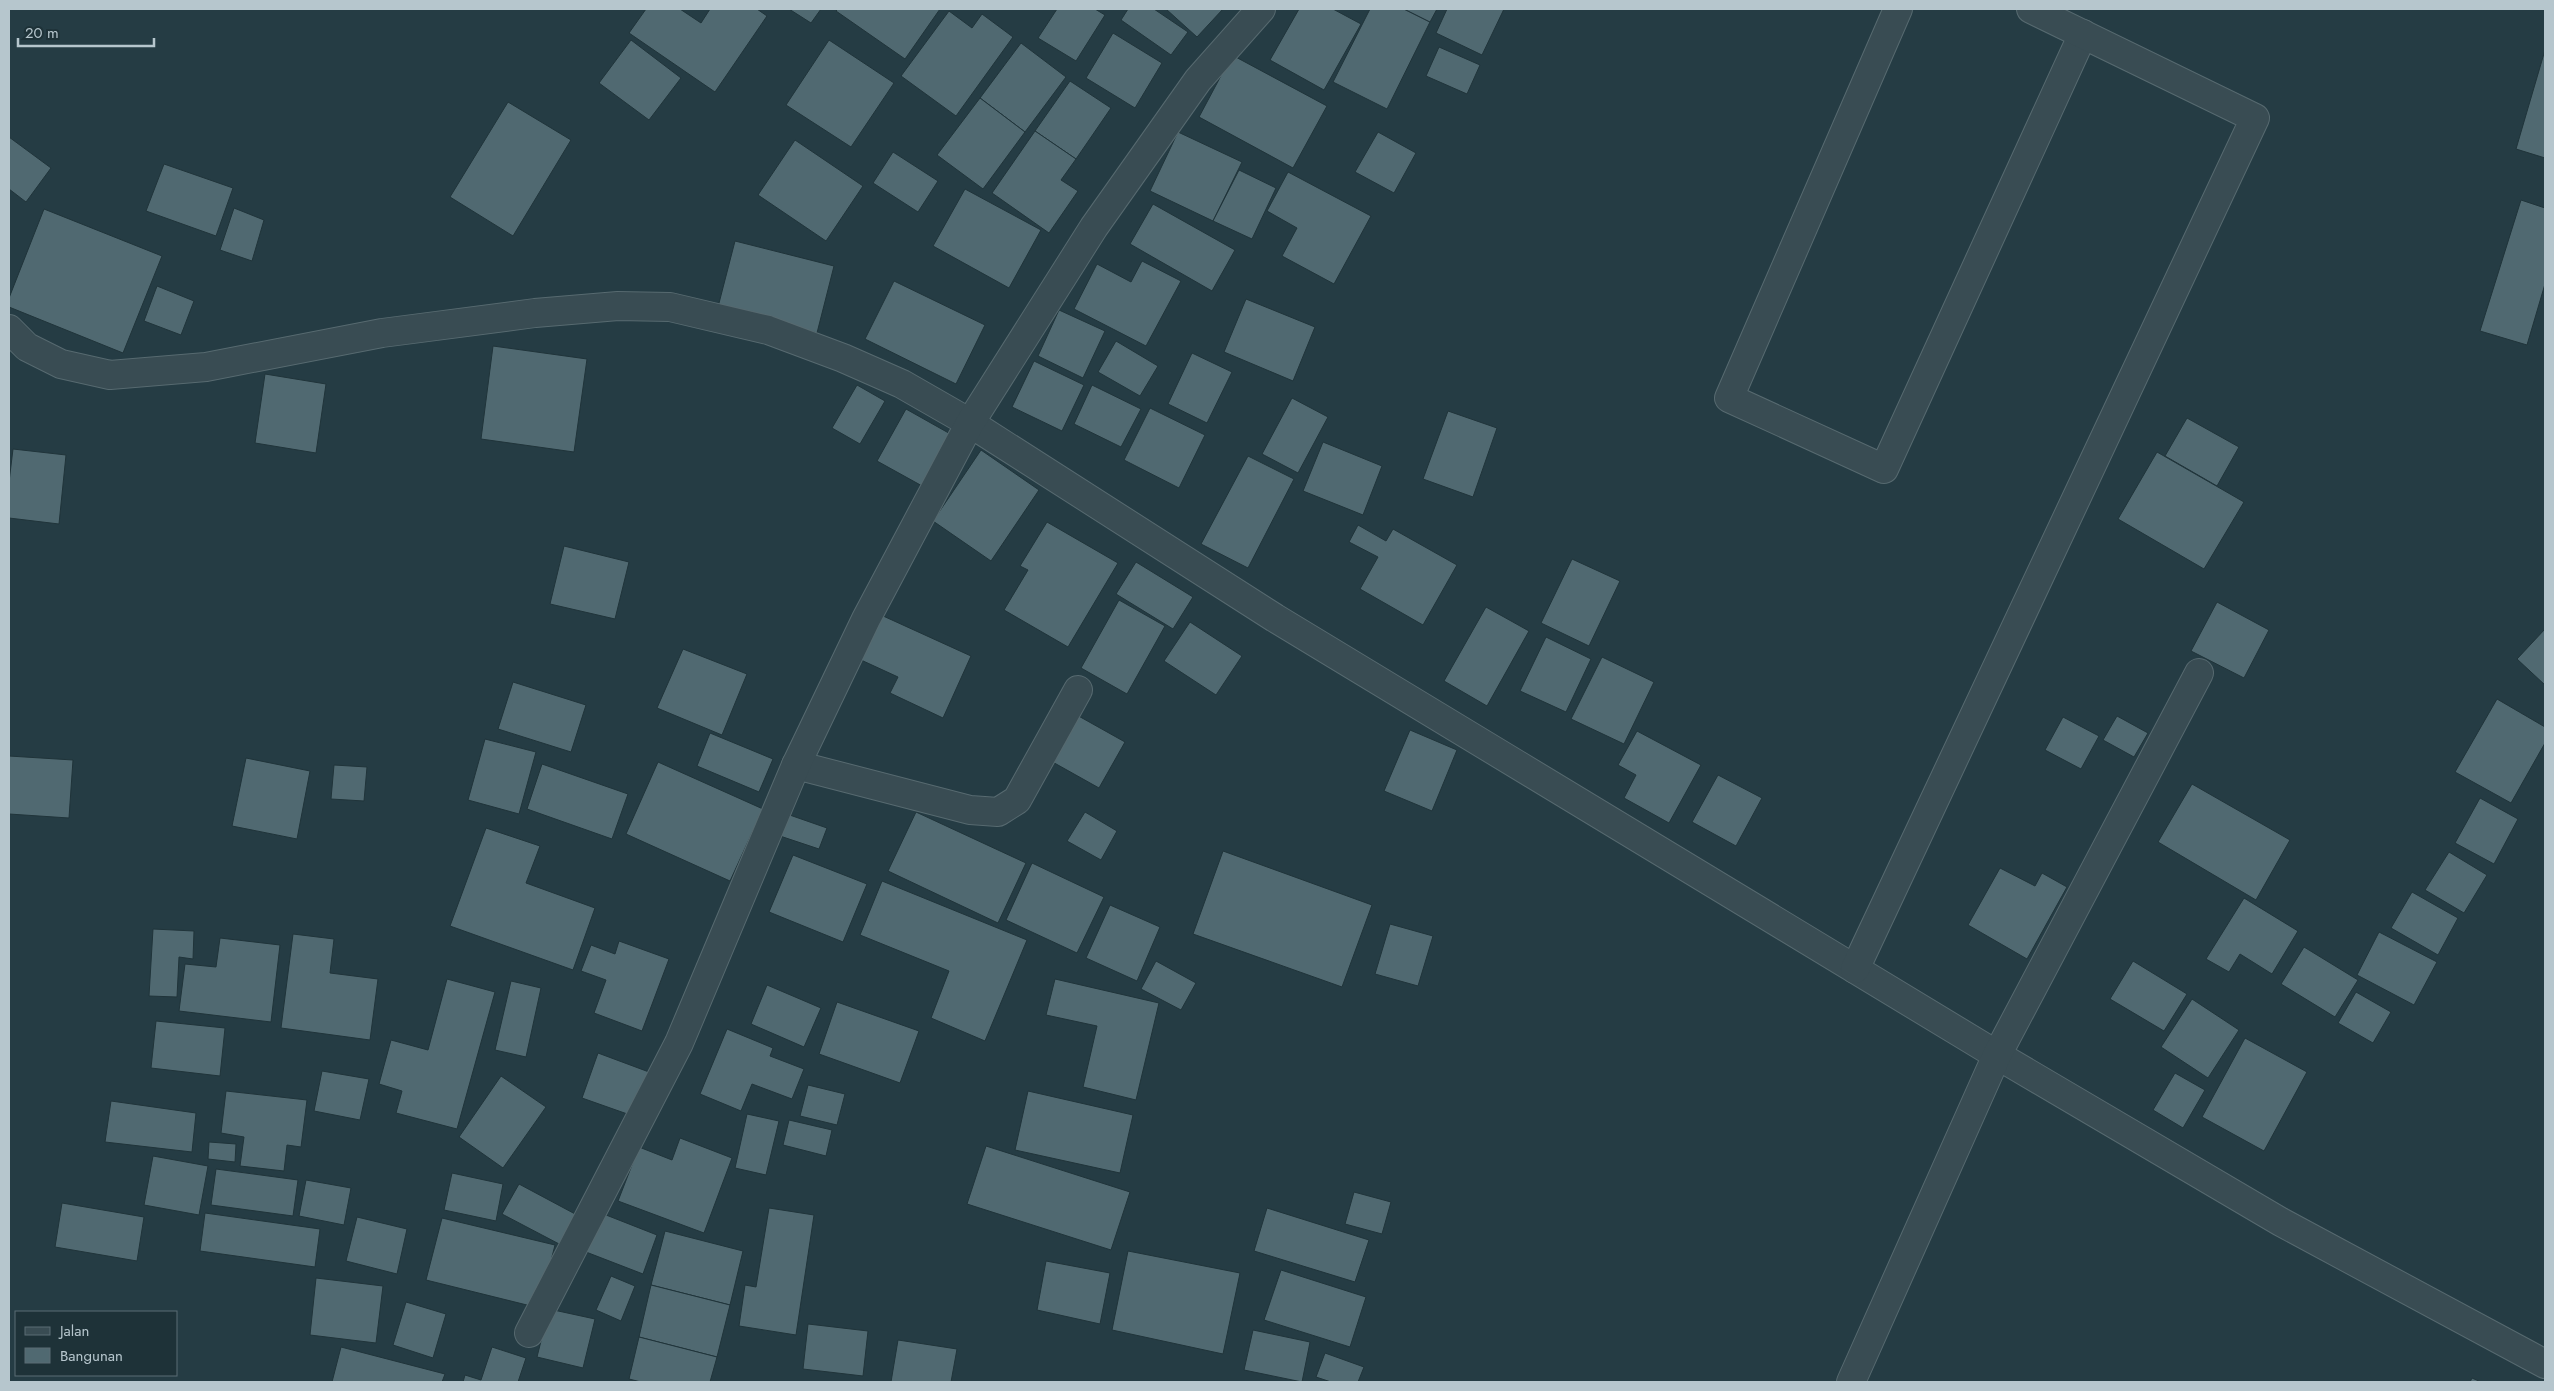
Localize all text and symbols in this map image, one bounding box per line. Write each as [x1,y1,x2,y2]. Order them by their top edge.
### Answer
scale bar [18,15,154,47]
text: 20 m [25,22,59,44]
legend [15,1311,178,1376]
text: Jalan [58,1320,89,1342]
text: Bangunan [60,1345,123,1367]

